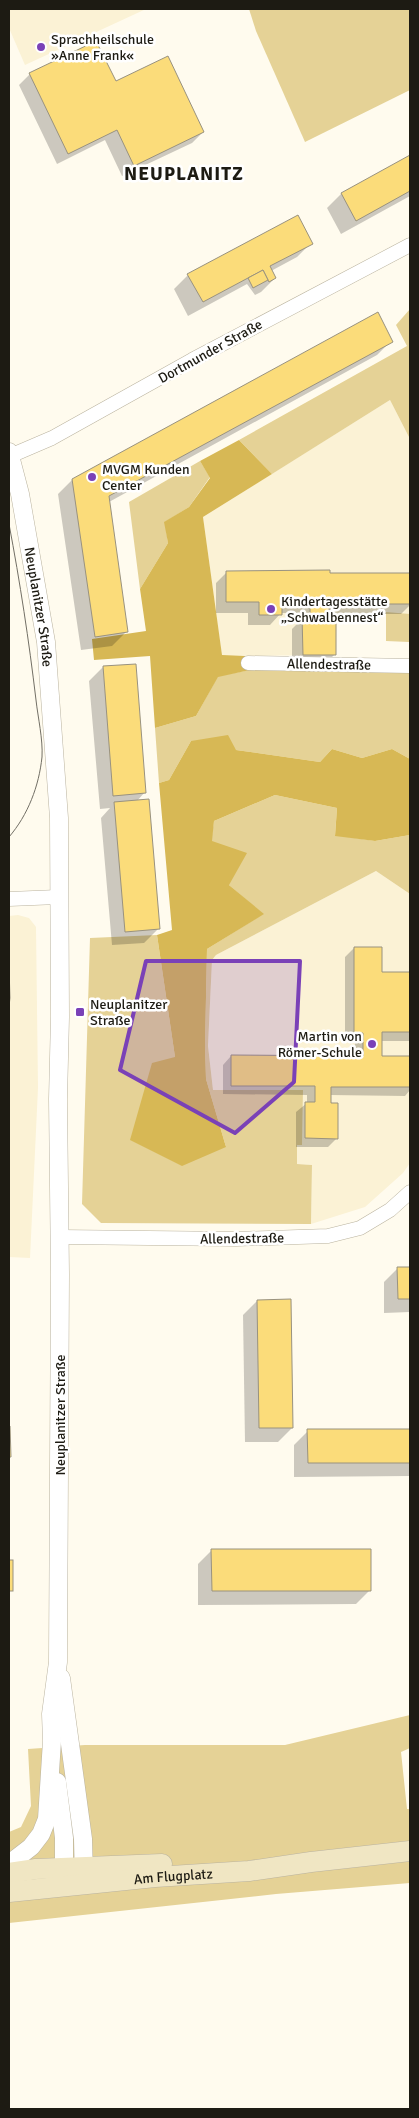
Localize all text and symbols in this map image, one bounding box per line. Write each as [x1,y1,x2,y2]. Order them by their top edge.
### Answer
place label: Sprachheilschule »Anne Frank« [51,31,154,64]
marker: Sprachheilschule »Anne Frank« [35,41,47,53]
district label: NEUPLANITZ [124,162,244,186]
street label: Dortmunder Straße [155,316,265,387]
place label: MVGM Kunden Center [102,461,190,494]
marker: MVGM Kunden Center [86,471,98,483]
street label: Neuplanitzer Straße [20,546,56,668]
place label: Kindertagesstätte „Schwalbennest“ [281,593,388,626]
marker: Kindertagesstätte „Schwalbennest“ [265,603,277,615]
street label: Allendestraße [287,655,371,674]
place label: Neuplanitzer Straße [90,996,168,1029]
marker: Neuplanitzer Straße [74,1006,86,1018]
place label: Martin von Römer-Schule [278,1028,362,1061]
marker: Martin von Römer-Schule [366,1038,378,1050]
street label: Allendestraße [200,1229,284,1248]
street label: Neuplanitzer Straße [52,1354,69,1476]
street label: Am Flugplatz [133,1865,213,1888]

